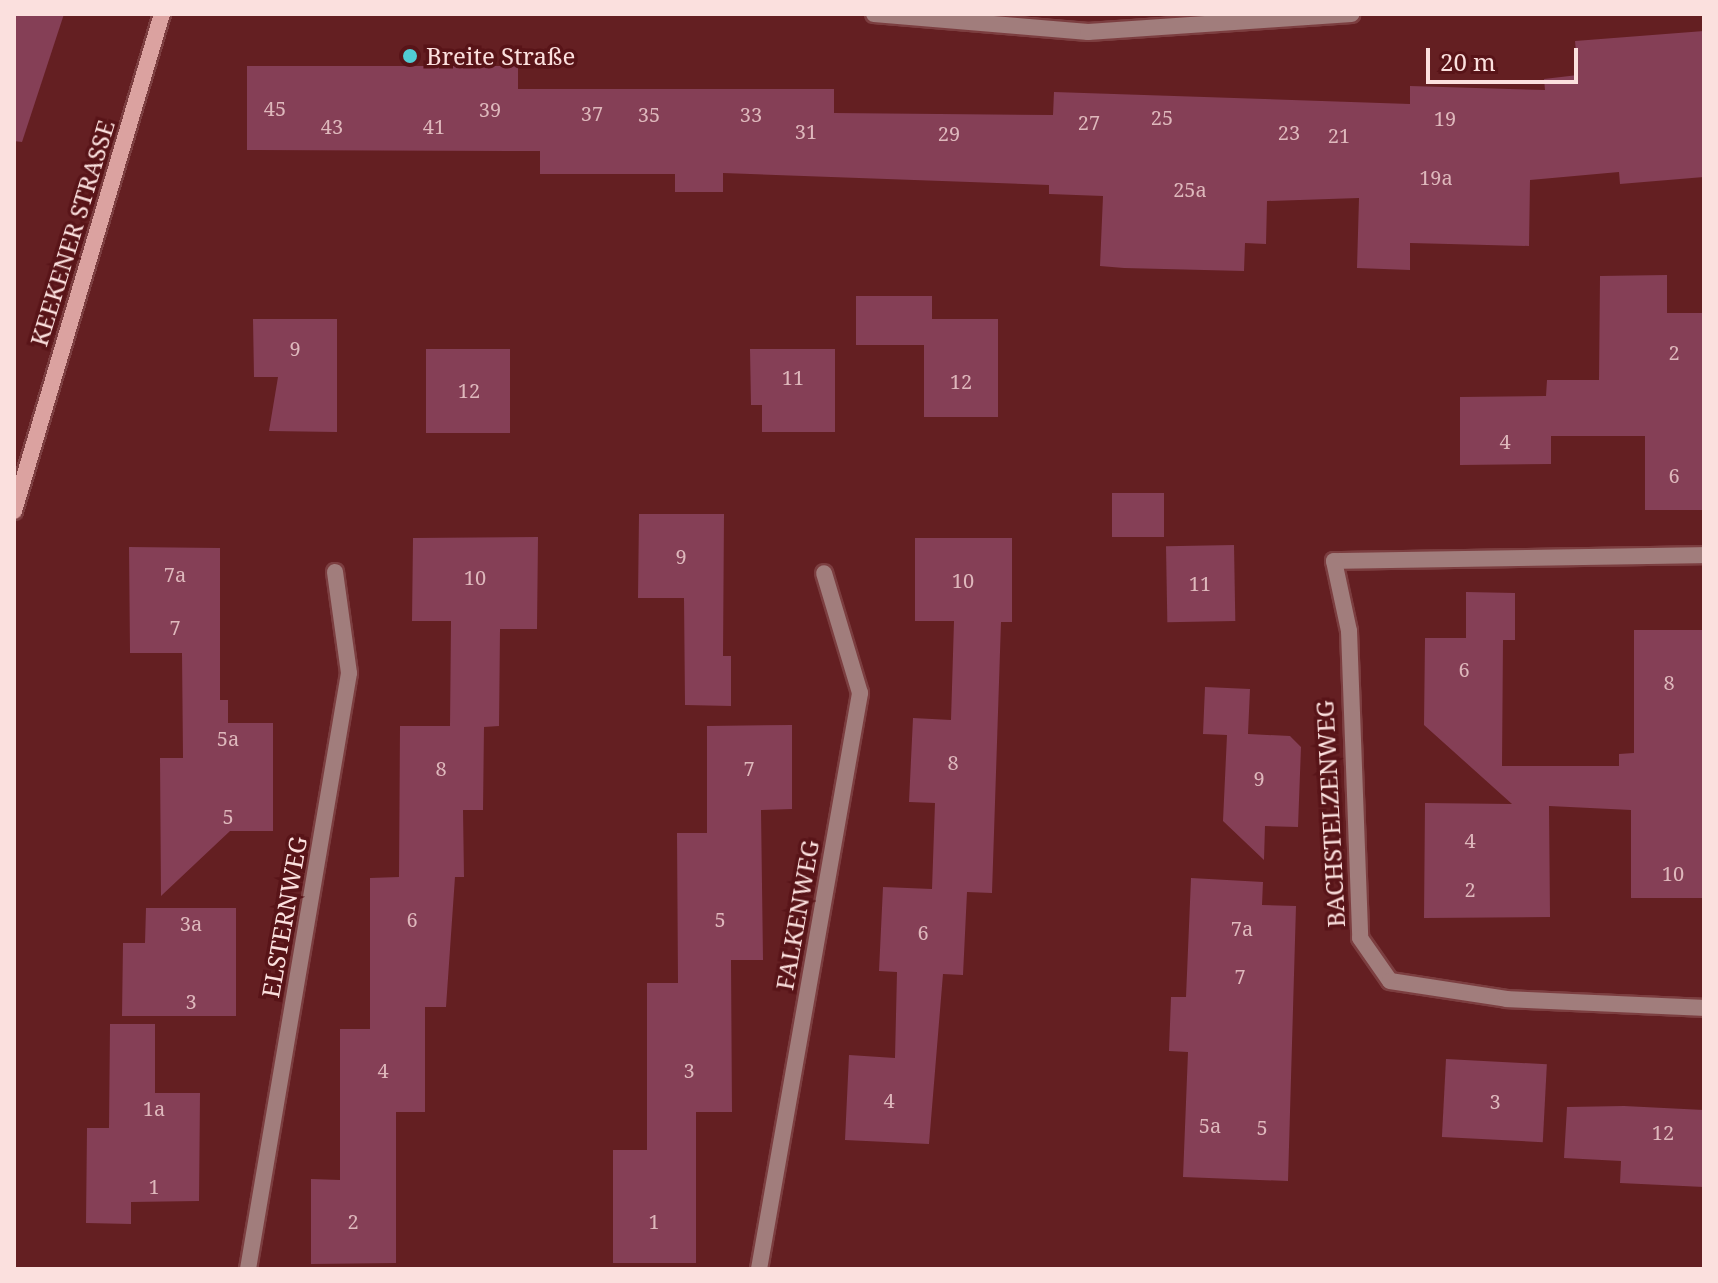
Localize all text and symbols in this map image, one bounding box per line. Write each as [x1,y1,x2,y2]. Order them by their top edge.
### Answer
scale bar [1430,32,1582,82]
place label: Breite Straße [426,42,575,70]
text: 20 m [1440,45,1496,78]
marker: Breite Straße [401,47,419,65]
house number: 45 [264,96,286,120]
house number: 39 [479,97,501,121]
house number: 37 [581,101,603,125]
house number: 35 [638,102,660,126]
house number: 33 [740,102,762,126]
house number: 25 [1151,105,1173,129]
house number: 19 [1434,106,1456,130]
house number: 27 [1078,110,1100,134]
house number: 43 [321,114,343,138]
house number: 41 [423,114,445,138]
street label: KEEKENER STRASSE [24,117,120,349]
house number: 31 [795,119,817,143]
house number: 23 [1278,120,1300,144]
house number: 29 [938,121,960,145]
house number: 21 [1328,123,1350,147]
house number: 19a [1419,165,1453,189]
house number: 25a [1173,177,1207,201]
house number: 9 [289,336,301,360]
house number: 2 [1668,340,1680,364]
house number: 11 [782,365,804,389]
house number: 12 [950,369,972,393]
house number: 12 [458,378,480,402]
house number: 4 [1499,429,1511,453]
house number: 6 [1668,463,1680,487]
house number: 9 [675,544,687,568]
house number: 7a [164,562,186,586]
house number: 10 [464,565,486,589]
house number: 10 [952,568,974,592]
house number: 11 [1189,571,1211,595]
house number: 7 [169,615,181,639]
house number: 6 [1458,657,1470,681]
house number: 8 [1663,670,1675,694]
street label: BACHSTELZENWEG [1310,700,1350,928]
house number: 5a [217,726,239,750]
house number: 8 [947,750,959,774]
house number: 8 [435,756,447,780]
house number: 7 [743,756,755,780]
house number: 9 [1253,766,1265,790]
house number: 5 [222,804,234,828]
house number: 4 [1464,828,1476,852]
street label: ELSTERNWEG [256,834,312,1000]
street label: FALKENWEG [770,838,824,992]
house number: 10 [1662,861,1684,885]
house number: 2 [1464,877,1476,901]
house number: 6 [406,907,418,931]
house number: 5 [714,907,726,931]
house number: 3a [180,911,202,935]
house number: 7a [1231,916,1253,940]
house number: 6 [917,920,929,944]
house number: 7 [1234,964,1246,988]
house number: 3 [185,989,197,1013]
house number: 4 [377,1058,389,1082]
house number: 3 [683,1058,695,1082]
house number: 4 [883,1088,895,1112]
house number: 3 [1489,1089,1501,1113]
house number: 1a [143,1096,165,1120]
house number: 5a [1199,1113,1221,1137]
house number: 5 [1256,1115,1268,1139]
house number: 12 [1652,1120,1674,1144]
house number: 1 [148,1174,160,1198]
house number: 2 [347,1209,359,1233]
house number: 1 [648,1209,660,1233]

